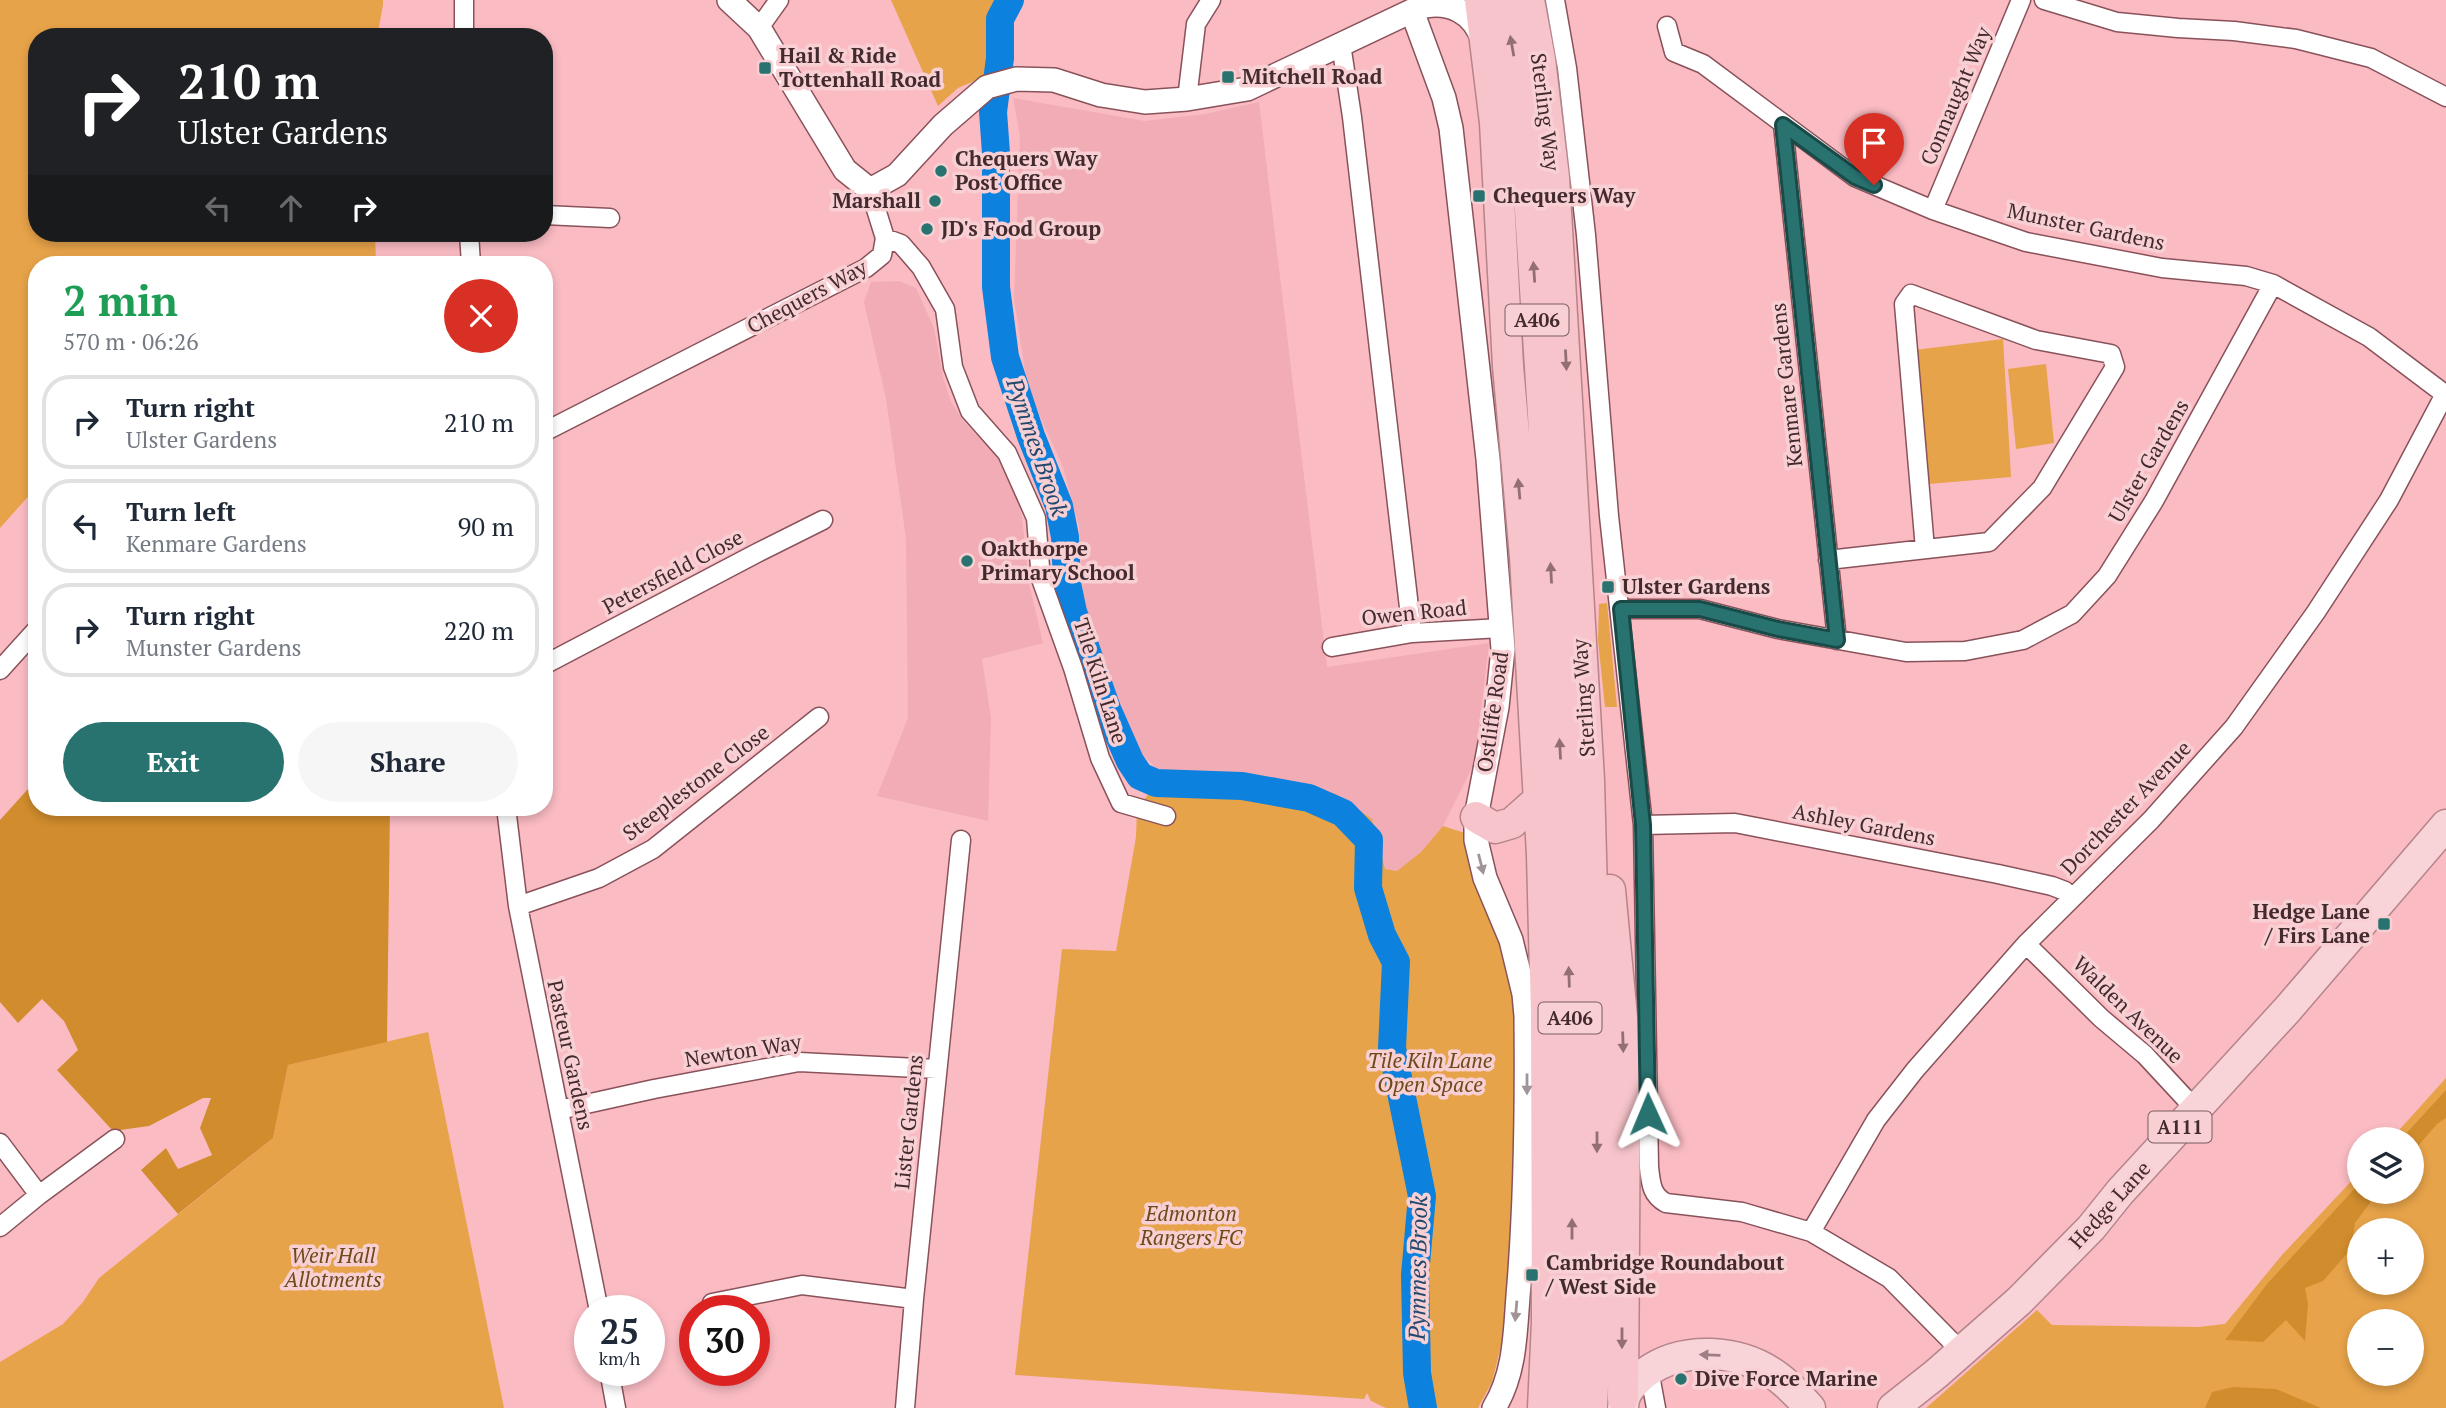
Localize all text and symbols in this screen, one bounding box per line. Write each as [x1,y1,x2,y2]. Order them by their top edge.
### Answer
street label: Connaught Way [1913,22,1997,169]
one-way arrow [1506,35,1517,57]
place label: Hail & Ride Tottenhall Road [779,41,942,93]
text: 210 m [178,48,320,113]
street label: Sterling Way [1525,51,1567,173]
icon: right [63,56,154,147]
marker: Hail & Ride Tottenhall Road [757,60,773,76]
place label: Mitchell Road [1242,62,1383,90]
marker: Mitchell Road [1220,69,1236,85]
text: Ulster Gardens [178,111,388,153]
pin [1844,113,1904,185]
icon: arrive [1855,124,1893,162]
place label: Chequers Way Post Office [955,144,1098,196]
marker: Chequers Way Post Office [933,163,949,179]
place label: Chequers Way [1493,181,1636,209]
place label: Marshall [832,186,921,214]
marker: Chequers Way [1471,188,1487,204]
icon: left [199,189,237,227]
icon: ahead [272,189,310,227]
icon: right [345,189,383,227]
marker: Marshall [927,193,943,209]
street label: Munster Gardens [2005,196,2168,256]
place label: JD's Food Group [941,214,1101,242]
marker: JD's Food Group [919,221,935,237]
street label: Chequers Way [742,253,872,340]
one-way arrow [1528,261,1539,283]
text: 2 min [63,272,178,328]
button: close [444,279,518,353]
street label: Kenmare Gardens [1763,302,1809,469]
road number: A406 [1506,304,1568,336]
text: 570 m · 06:26 [63,326,198,357]
one-way arrow [1560,349,1571,371]
water label: Pymmes Brook [999,373,1076,521]
text: Turn right [126,390,255,424]
street label: Ulster Gardens [2102,394,2195,527]
icon: right [67,403,105,441]
text: 210 m [444,405,514,439]
text: Ulster Gardens [126,424,277,455]
one-way arrow [1513,478,1524,500]
text: Turn left [126,494,236,528]
icon: left [67,507,105,545]
text: 90 m [458,509,514,543]
street label: Petersfield Close [597,522,748,620]
text: Kenmare Gardens [126,528,307,559]
place label: Oakthorpe Primary School [981,534,1135,586]
marker: Oakthorpe Primary School [959,553,975,569]
one-way arrow [1545,562,1556,584]
place label: Ulster Gardens [1622,572,1770,600]
marker: Ulster Gardens [1600,579,1616,595]
street label: Owen Road [1360,593,1468,631]
text: Turn right [126,598,255,632]
icon: right [67,611,105,649]
text: 220 m [444,613,514,647]
street label: Tile Kiln Lane [1068,614,1134,747]
text: Munster Gardens [126,632,302,663]
street label: Sterling Way [1565,638,1601,758]
street label: Ostliffe Road [1470,649,1514,774]
street label: Steeplestone Close [616,718,774,847]
button: Exit [63,722,284,802]
button: Share [298,722,518,802]
street label: Dorchester Avenue [2054,734,2197,880]
one-way arrow [1555,738,1566,760]
street label: Ashley Gardens [1790,796,1938,852]
one-way arrow [1476,854,1487,876]
place label: Hedge Lane / Firs Lane [2252,897,2370,949]
marker: Hedge Lane / Firs Lane [2376,916,2392,932]
street label: Walden Avenue [2067,949,2190,1069]
one-way arrow [1563,965,1575,987]
street label: Pasteur Gardens [541,977,601,1132]
road number: A406 [1538,1002,1602,1034]
street label: Newton Way [683,1027,804,1073]
one-way arrow [1618,1031,1629,1053]
park label: Tile Kiln Lane Open Space [1368,1046,1493,1098]
street label: Lister Gardens [887,1053,929,1191]
one-way arrow [1521,1074,1533,1096]
position arrow [1611,1077,1685,1151]
road number: A111 [2148,1112,2212,1142]
map controls [2347,1127,2424,1386]
button: layers [2347,1127,2424,1204]
one-way arrow [1591,1132,1603,1154]
street label: Hedge Lane [2062,1154,2156,1254]
water label: Pymmes Brook [1401,1195,1434,1341]
park label: Edmonton Rangers FC [1139,1199,1244,1251]
one-way arrow [1566,1217,1578,1239]
button: + [2347,1218,2424,1295]
park label: Weir Hall Allotments [282,1241,382,1293]
place label: Cambridge Roundabout / West Side [1545,1248,1785,1300]
marker: Cambridge Roundabout / West Side [1524,1267,1540,1283]
speed limit sign: 30 [679,1295,770,1386]
one-way arrow [1510,1301,1521,1323]
text: 25 [600,1308,639,1354]
button: − [2347,1309,2424,1386]
one-way arrow [1616,1328,1628,1350]
text: km/h [599,1346,640,1370]
one-way arrow [1699,1349,1721,1360]
place label: Dive Force Marine [1695,1364,1878,1392]
marker: Dive Force Marine [1673,1371,1689,1387]

